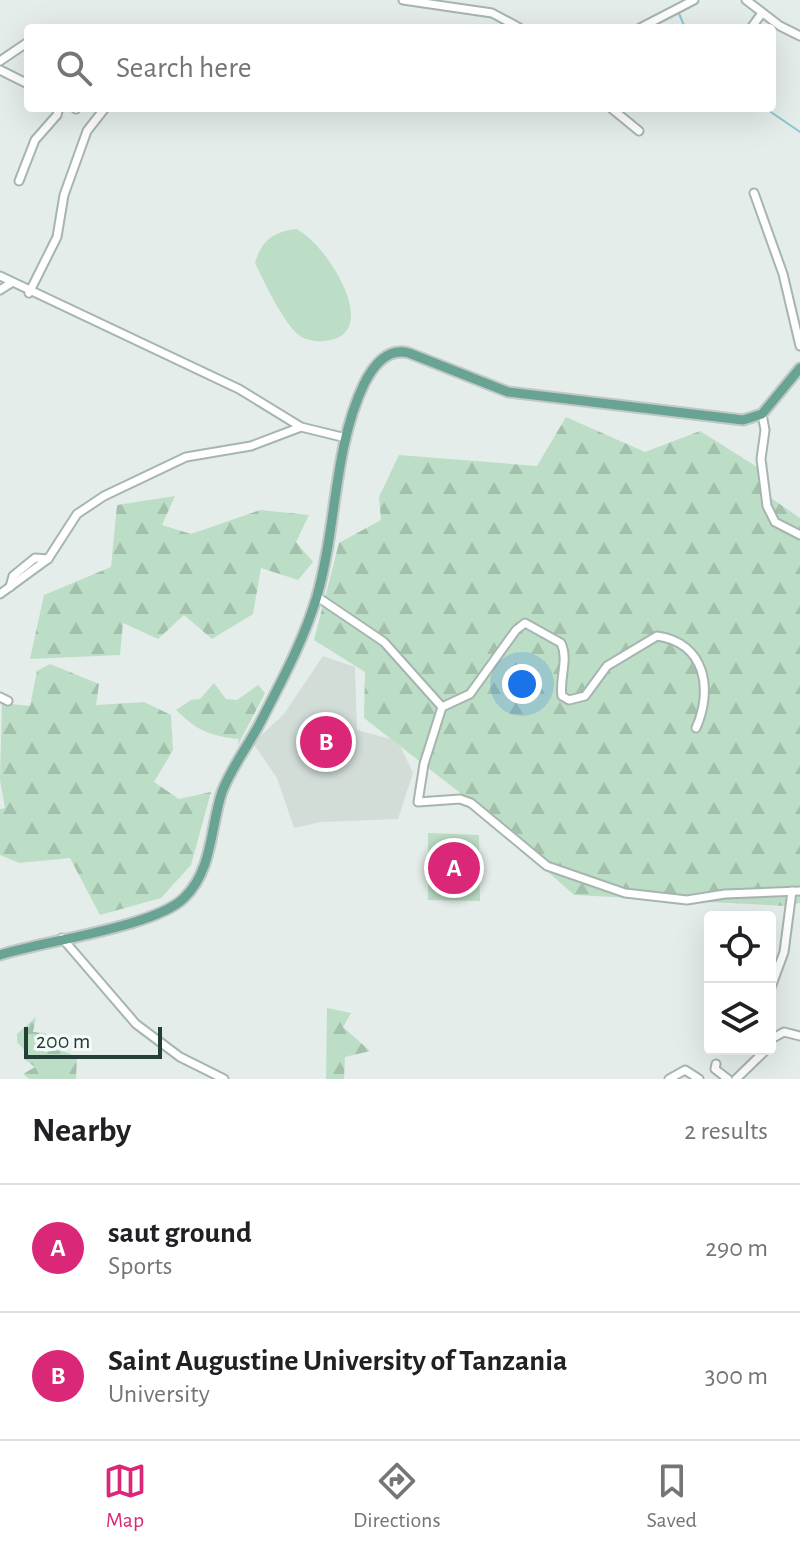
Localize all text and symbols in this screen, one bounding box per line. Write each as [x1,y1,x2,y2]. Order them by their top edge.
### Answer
search box [24,24,776,112]
icon: search [52,46,96,90]
text: Search here [116,53,252,83]
your location [502,664,542,704]
pin: B [300,712,352,772]
pin: A [428,838,480,898]
map controls [704,911,776,1055]
button: locate [704,911,776,983]
button: layers [704,983,776,1055]
scale bar [24,1023,162,1059]
text: 200 m [36,1030,90,1052]
text: Nearby [32,1114,131,1148]
text: 2 results [684,1118,768,1144]
text: saut ground [108,1218,252,1248]
text: A [50,1235,66,1261]
text: 290 m [705,1235,768,1261]
text: Sports [108,1253,172,1279]
text: Saint Augustine University of Tanzania [108,1346,567,1376]
text: B [50,1363,66,1389]
text: 300 m [705,1363,768,1389]
text: University [108,1381,210,1407]
tab: Map [103,1459,147,1533]
tab: Directions [353,1459,441,1533]
tab: Saved [647,1459,697,1533]

